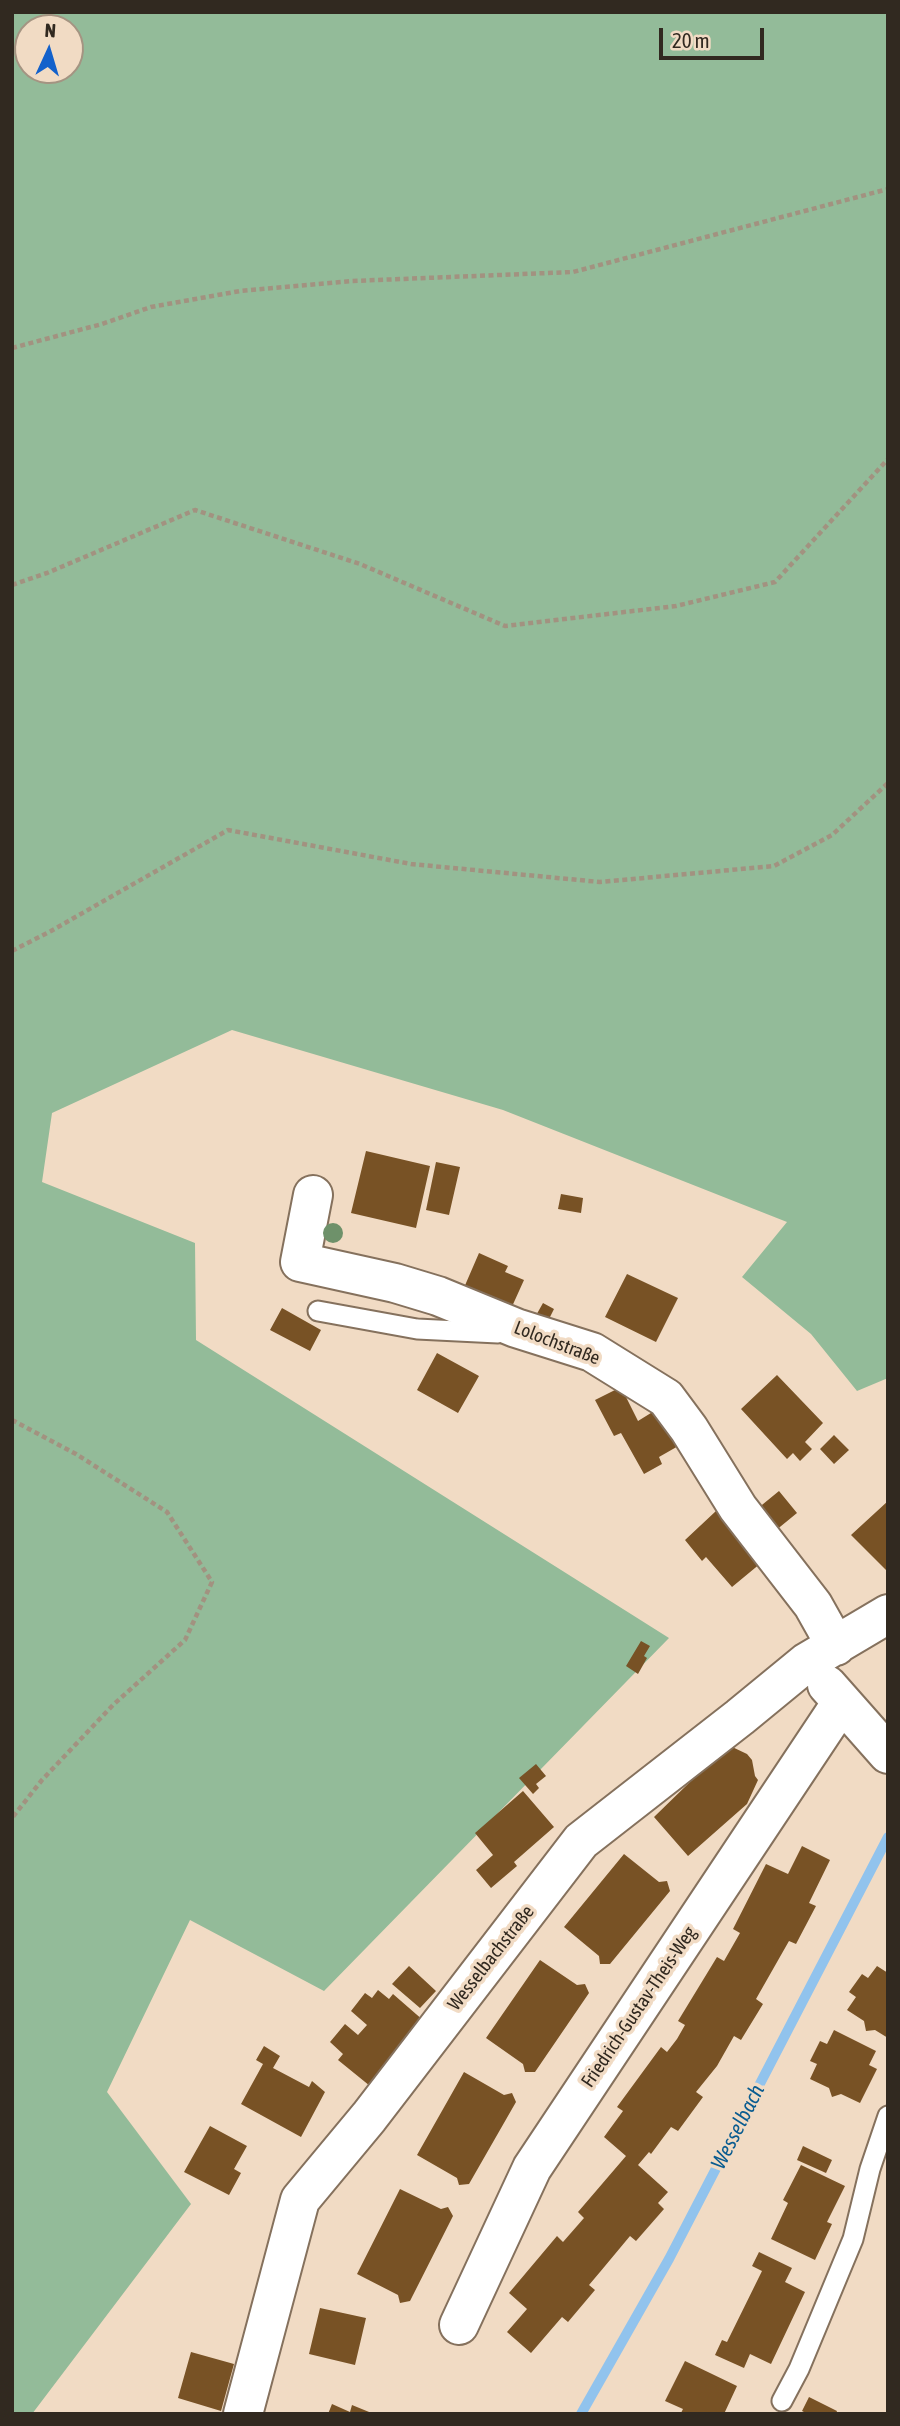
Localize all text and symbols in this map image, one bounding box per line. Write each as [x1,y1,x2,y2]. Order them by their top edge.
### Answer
north arrow [14,14,84,84]
scale bar [662,14,767,58]
text: N [44,19,57,41]
text: 20 m [672,28,710,52]
street label: Lolochstraße [511,1316,603,1370]
street label: Wesselbachstraße [443,1901,539,2015]
street label: Friedrich-Gustav-Theis-Weg [577,1922,701,2092]
water label: Wesselbach [706,2080,770,2174]

